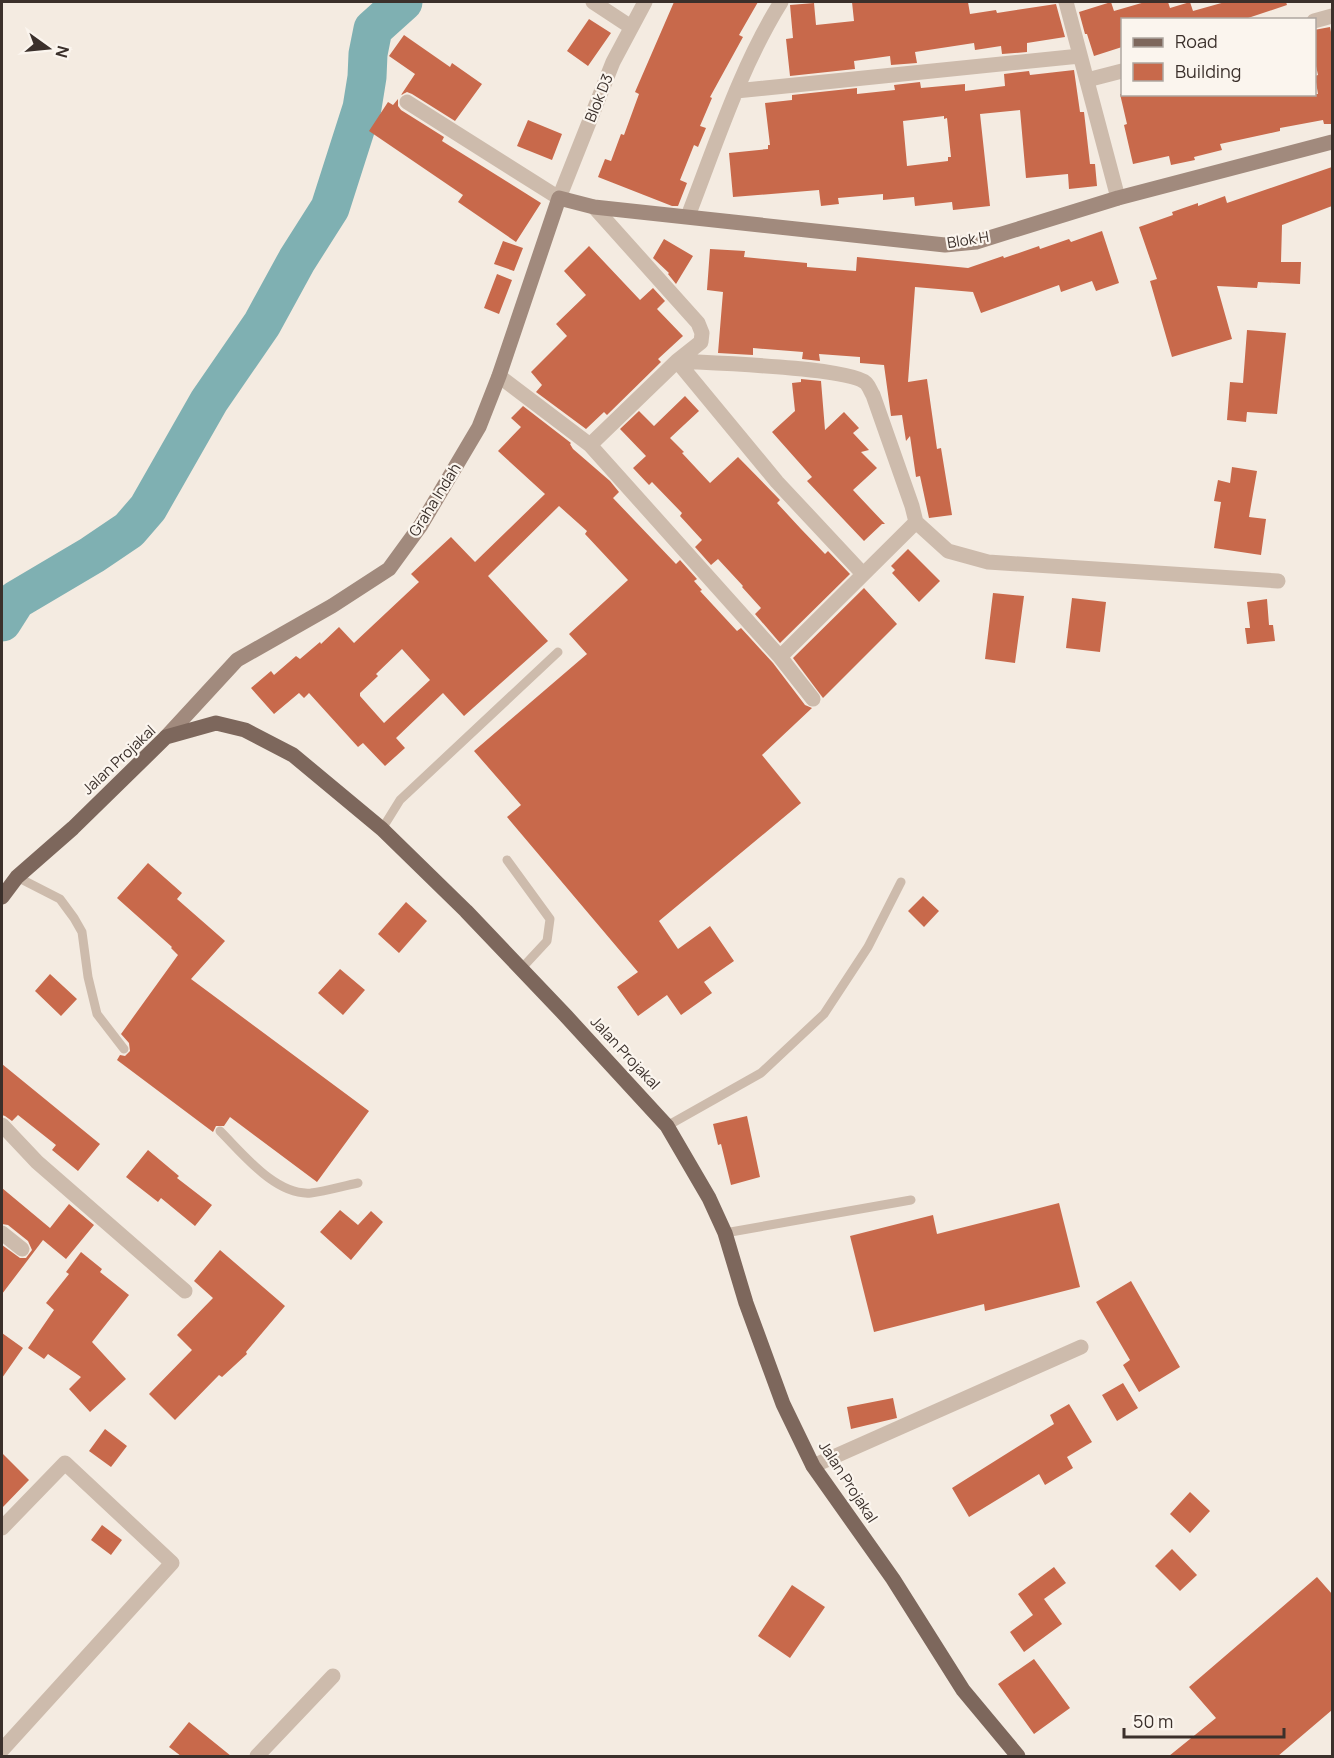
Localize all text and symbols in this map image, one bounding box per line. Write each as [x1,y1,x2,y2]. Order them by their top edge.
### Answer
north arrow [18,18,78,78]
legend [1121,18,1316,96]
text: Road [1175,29,1218,53]
text: N [50,43,75,60]
text: Building [1175,59,1241,83]
street label: Blok D3 [579,71,618,125]
street label: Blok H [945,226,990,253]
street label: Graha Indah [404,459,465,540]
street label: Jalan Projakal [77,720,160,799]
street label: Jalan Projakal [586,1011,665,1094]
street label: Jalan Projakal [814,1437,883,1527]
scale bar [1124,1701,1284,1739]
text: 50 m [1133,1709,1173,1733]

